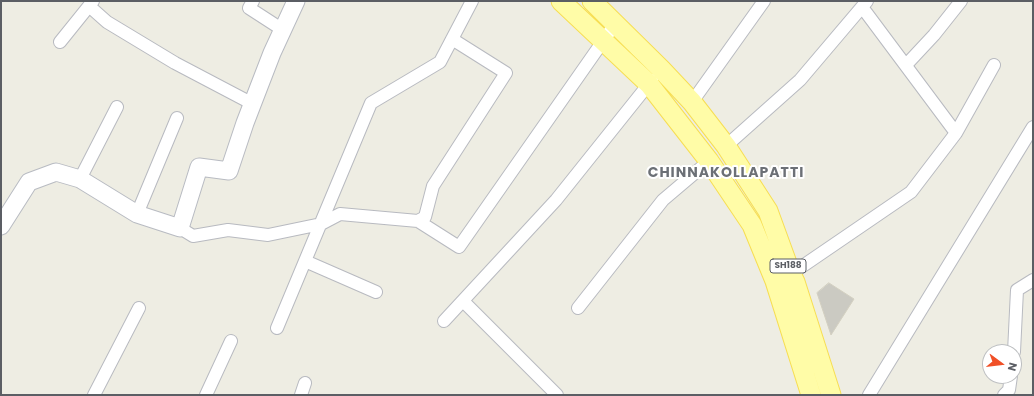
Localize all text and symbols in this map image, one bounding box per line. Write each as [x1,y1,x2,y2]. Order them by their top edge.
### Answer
district label: CHINNAKOLLAPATTI [648,165,804,181]
road number: SH188 [770,259,806,273]
north arrow [982,344,1022,384]
text: N [1004,361,1021,373]

